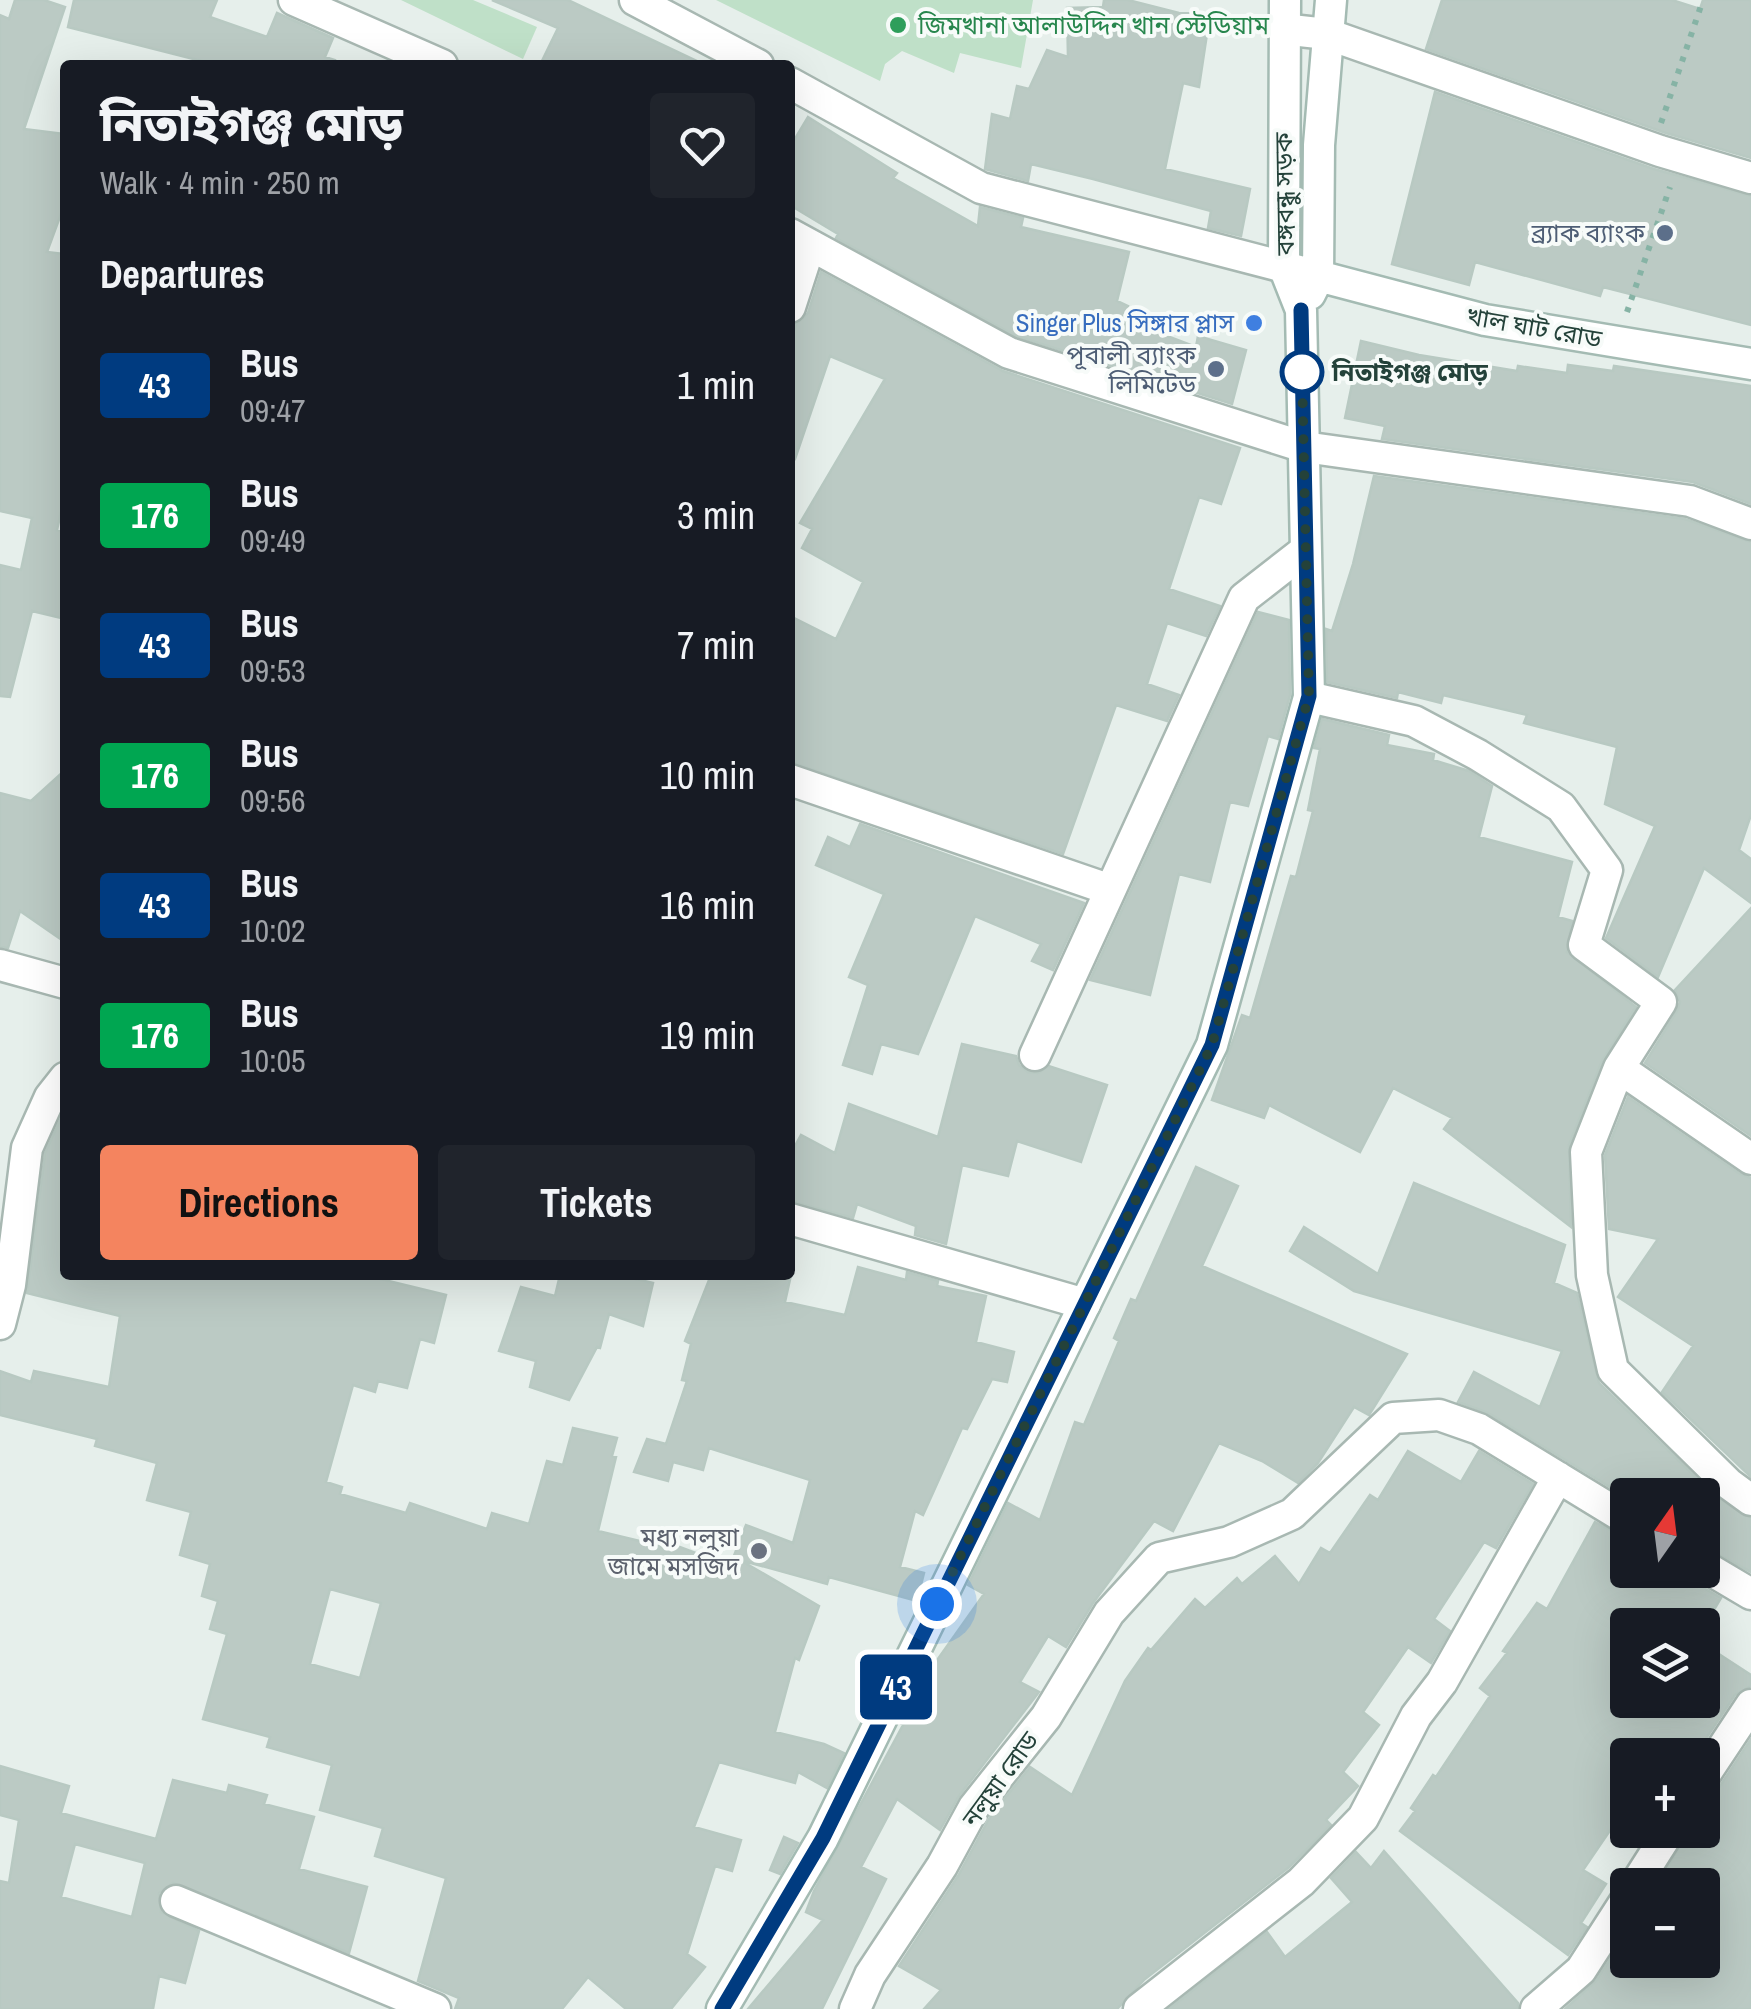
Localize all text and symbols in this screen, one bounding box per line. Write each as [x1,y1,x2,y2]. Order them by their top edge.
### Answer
place label: জিমখানা আলাউদ্দিন খান স্টেডিয়াম [917,8,1270,42]
marker: জিমখানা আলাউদ্দিন খান স্টেডিয়াম [887,14,909,36]
text: নিতাইগঞ্জ মোড় [100,91,403,156]
button: heart [650,93,755,198]
street label: বঙ্গবন্ধু সড়ক [1266,131,1302,257]
text: Walk · 4 min · 250 m [100,161,340,204]
place label: ব্র্যাক ব্যাংক [1531,216,1646,250]
marker: ব্র্যাক ব্যাংক [1654,222,1676,244]
text: Departures [100,249,265,300]
street label: খাল ঘাট রোড [1464,298,1606,356]
place label: Singer Plus সিঙ্গার প্লাস [1016,306,1234,340]
marker: Singer Plus সিঙ্গার প্লাস [1243,312,1265,334]
text: Bus [240,338,299,389]
place label: পূবালী ব্যাংক লিমিটেড [1066,338,1197,401]
marker: নিতাইগঞ্জ মোড় [1281,351,1323,393]
place label: নিতাইগঞ্জ মোড় [1331,355,1489,389]
marker: পূবালী ব্যাংক লিমিটেড [1205,358,1227,380]
text: 1 min [677,360,755,411]
text: 43 [139,362,171,409]
text: 09:47 [240,389,306,432]
text: Bus [240,468,299,519]
text: 3 min [677,490,755,541]
text: 176 [131,492,179,539]
text: 09:49 [240,519,306,562]
text: Bus [240,598,299,649]
text: 7 min [677,620,755,671]
text: 43 [139,622,171,669]
text: 09:53 [240,649,306,692]
text: Bus [240,728,299,779]
text: 10 min [660,750,755,801]
text: 176 [131,752,179,799]
text: 09:56 [240,779,306,822]
text: Bus [240,858,299,909]
text: 16 min [660,880,755,931]
text: 43 [139,882,171,929]
text: 10:02 [240,909,306,952]
text: Bus [240,988,299,1039]
text: 19 min [660,1010,755,1061]
text: 176 [131,1012,179,1059]
text: 10:05 [240,1039,306,1082]
button: Directions [100,1145,418,1260]
button: Tickets [438,1145,755,1260]
north arrow [1610,1478,1720,1588]
map controls [1610,1478,1720,1978]
place label: মধ্য নলুয়া জামে মসজিদ [607,1520,740,1583]
marker: মধ্য নলুয়া জামে মসজিদ [748,1540,770,1562]
your location [912,1579,962,1629]
button: layers [1610,1608,1720,1718]
line badge: 43 [851,1654,941,1720]
text: 43 [880,1664,912,1711]
street label: নলুয়া রোড [953,1724,1047,1834]
button: + [1610,1738,1720,1848]
button: − [1610,1868,1720,1978]

